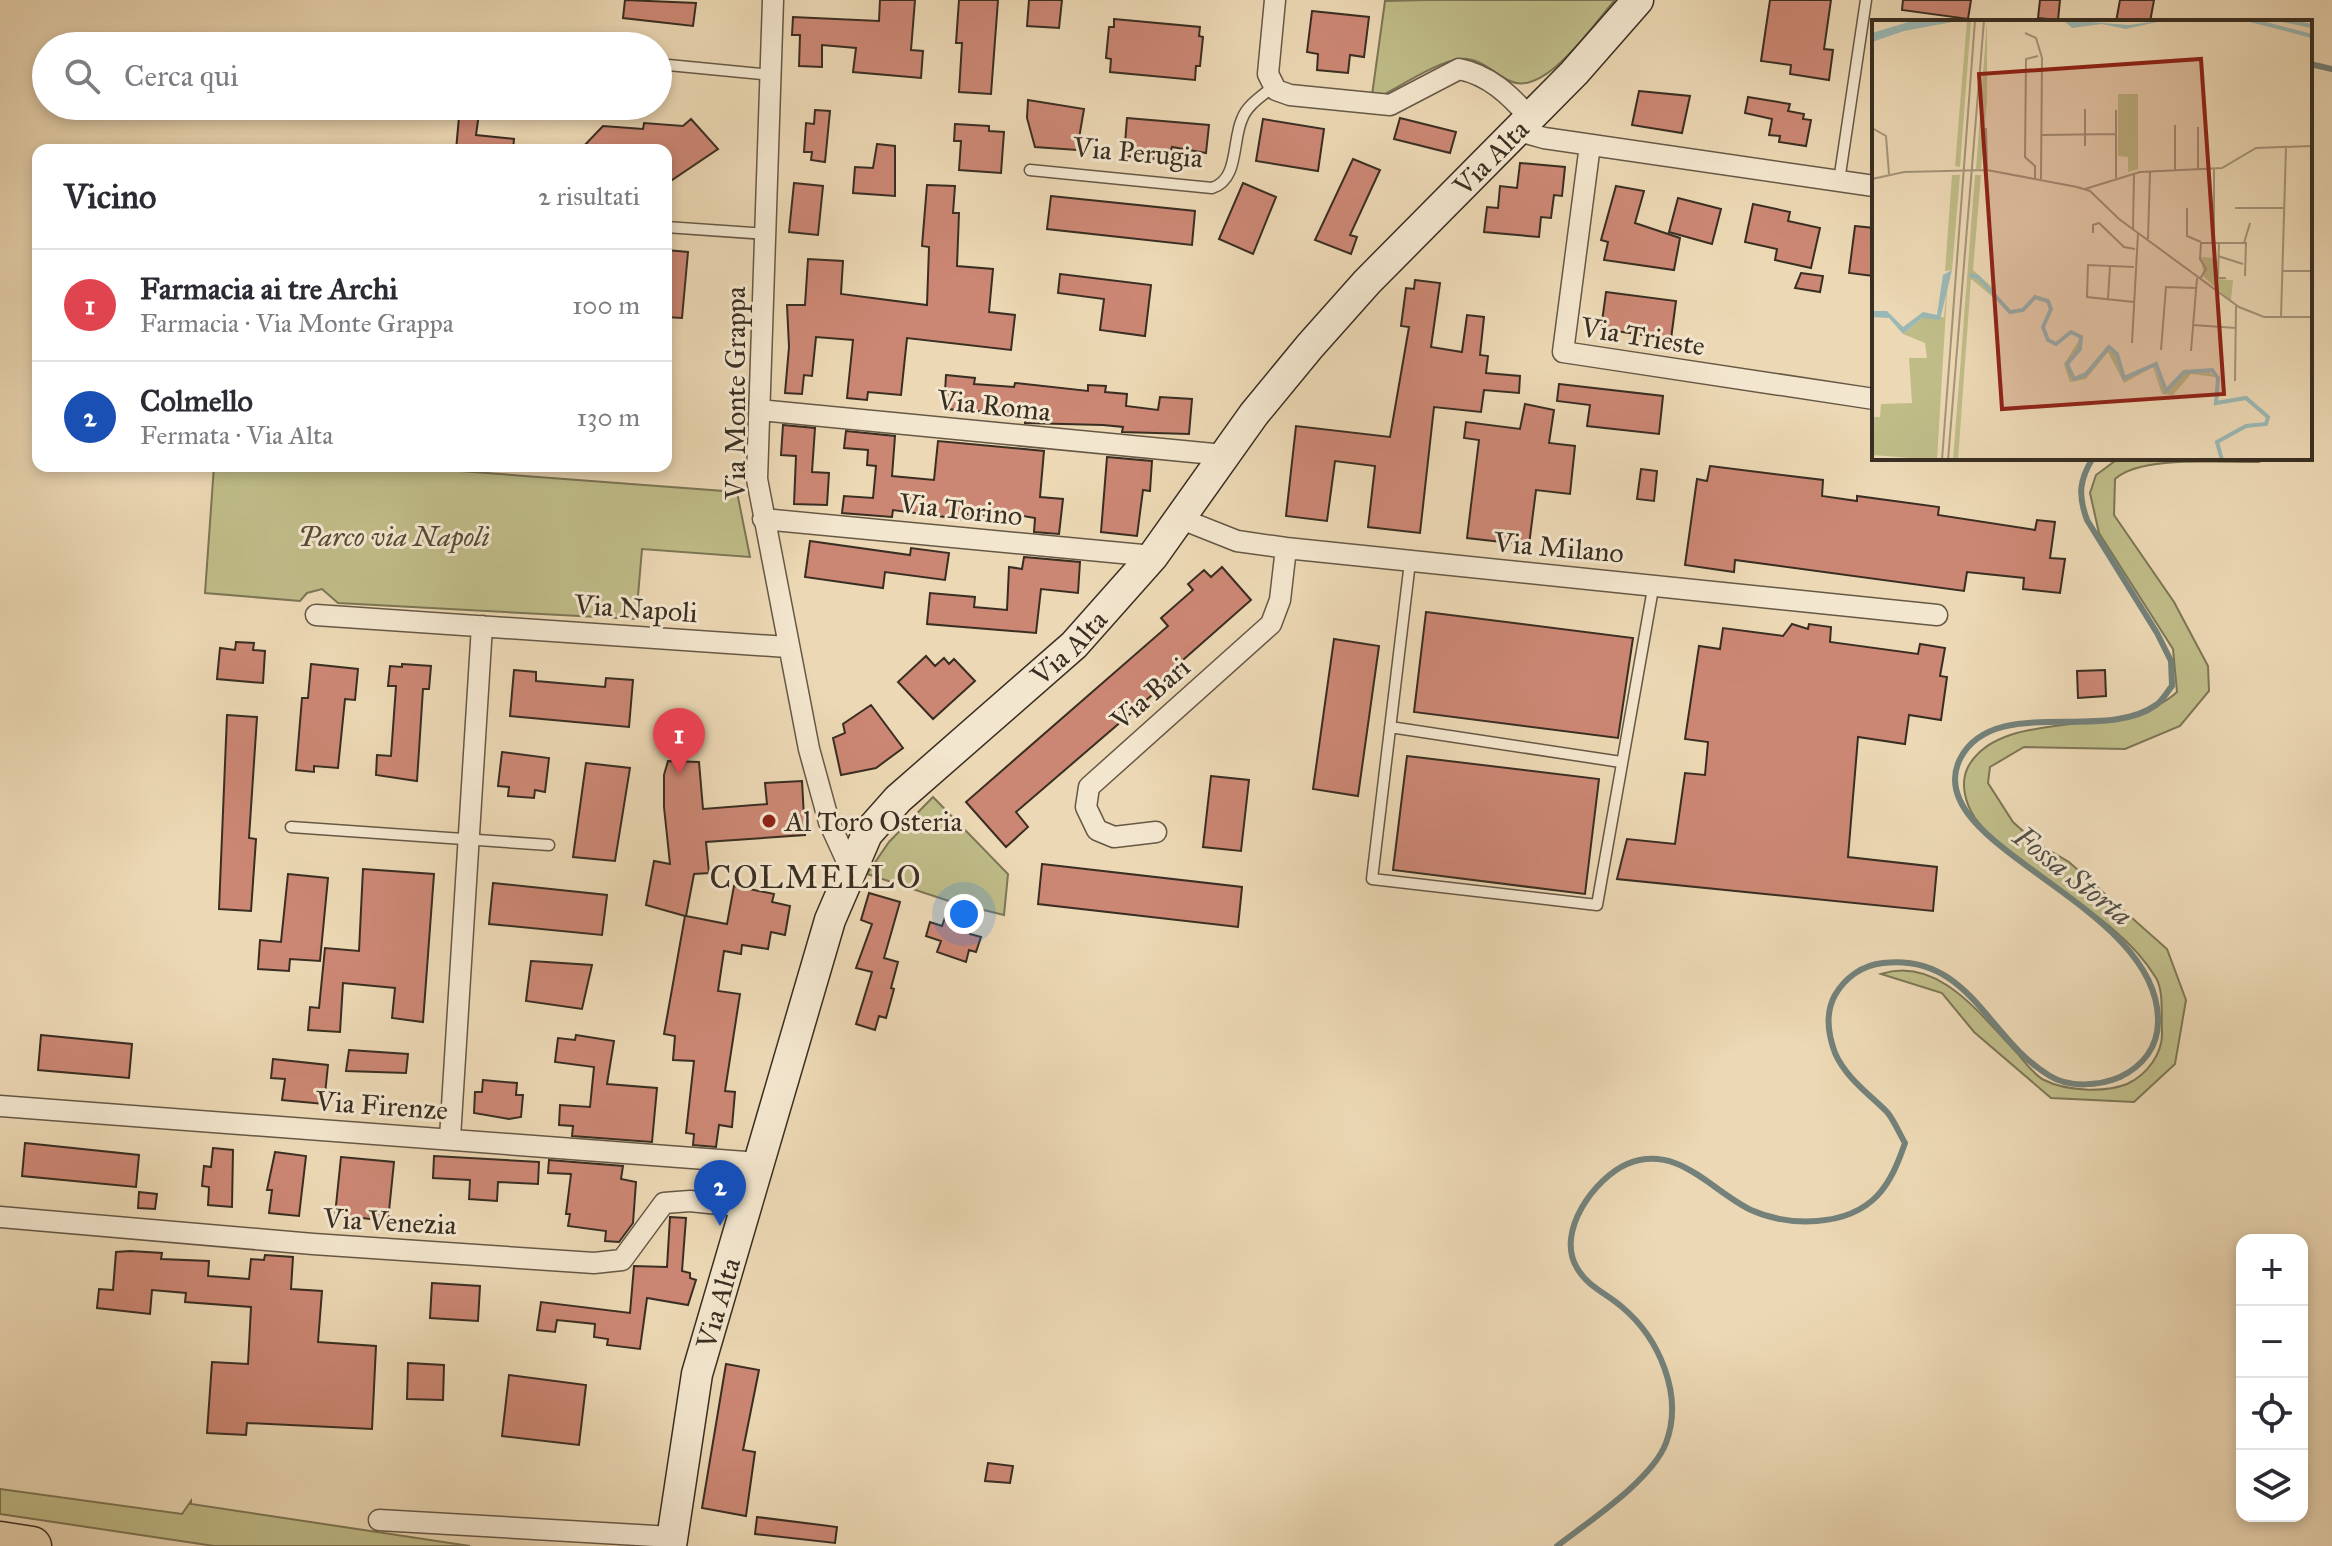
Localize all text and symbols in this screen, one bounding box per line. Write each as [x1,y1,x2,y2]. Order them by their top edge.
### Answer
inset map [1872,20,2312,460]
search box [32,32,672,120]
icon: search [60,54,104,98]
text: Cerca qui [124,58,238,94]
street label: Via Alta [1445,112,1536,204]
street label: Via Perugia [1071,129,1204,176]
text: Vicino [64,176,156,217]
text: 2 risultati [538,180,640,212]
text: Farmacia ai tre Archi [140,271,398,307]
street label: Via Monte Grappa [718,286,753,501]
text: 1 [85,289,95,321]
text: 100 m [572,289,640,321]
text: Farmacia · Via Monte Grappa [140,307,454,339]
street label: Via Trieste [1577,309,1707,364]
street label: Via Roma [934,382,1053,429]
text: Colmello [140,383,253,419]
text: 2 [84,401,96,433]
text: 130 m [577,401,640,433]
text: Fermata · Via Alta [140,419,333,451]
street label: Via Torino [897,486,1024,533]
park label: Parco via Napoli [298,519,490,554]
street label: Via Milano [1491,524,1625,571]
street label: Via Napoli [572,587,699,630]
street label: Via Alta [1023,603,1115,693]
street label: Via Bari [1103,649,1197,738]
pin: 1 [653,708,705,774]
place label: Al Toro Osteria [784,804,963,839]
marker: Al Toro Osteria [760,812,778,830]
water label: Fossa Storta [2006,818,2140,934]
district label: COLMELLO [709,858,923,897]
your location [944,894,984,934]
street label: Via Firenze [314,1083,449,1128]
pin: 2 [694,1160,746,1226]
street label: Via Venezia [321,1200,458,1242]
map controls [2236,1234,2308,1522]
button: + [2236,1234,2308,1306]
street label: Via Alta [688,1253,748,1354]
button: − [2236,1306,2308,1378]
button: locate [2236,1378,2308,1450]
button: layers [2236,1450,2308,1522]

